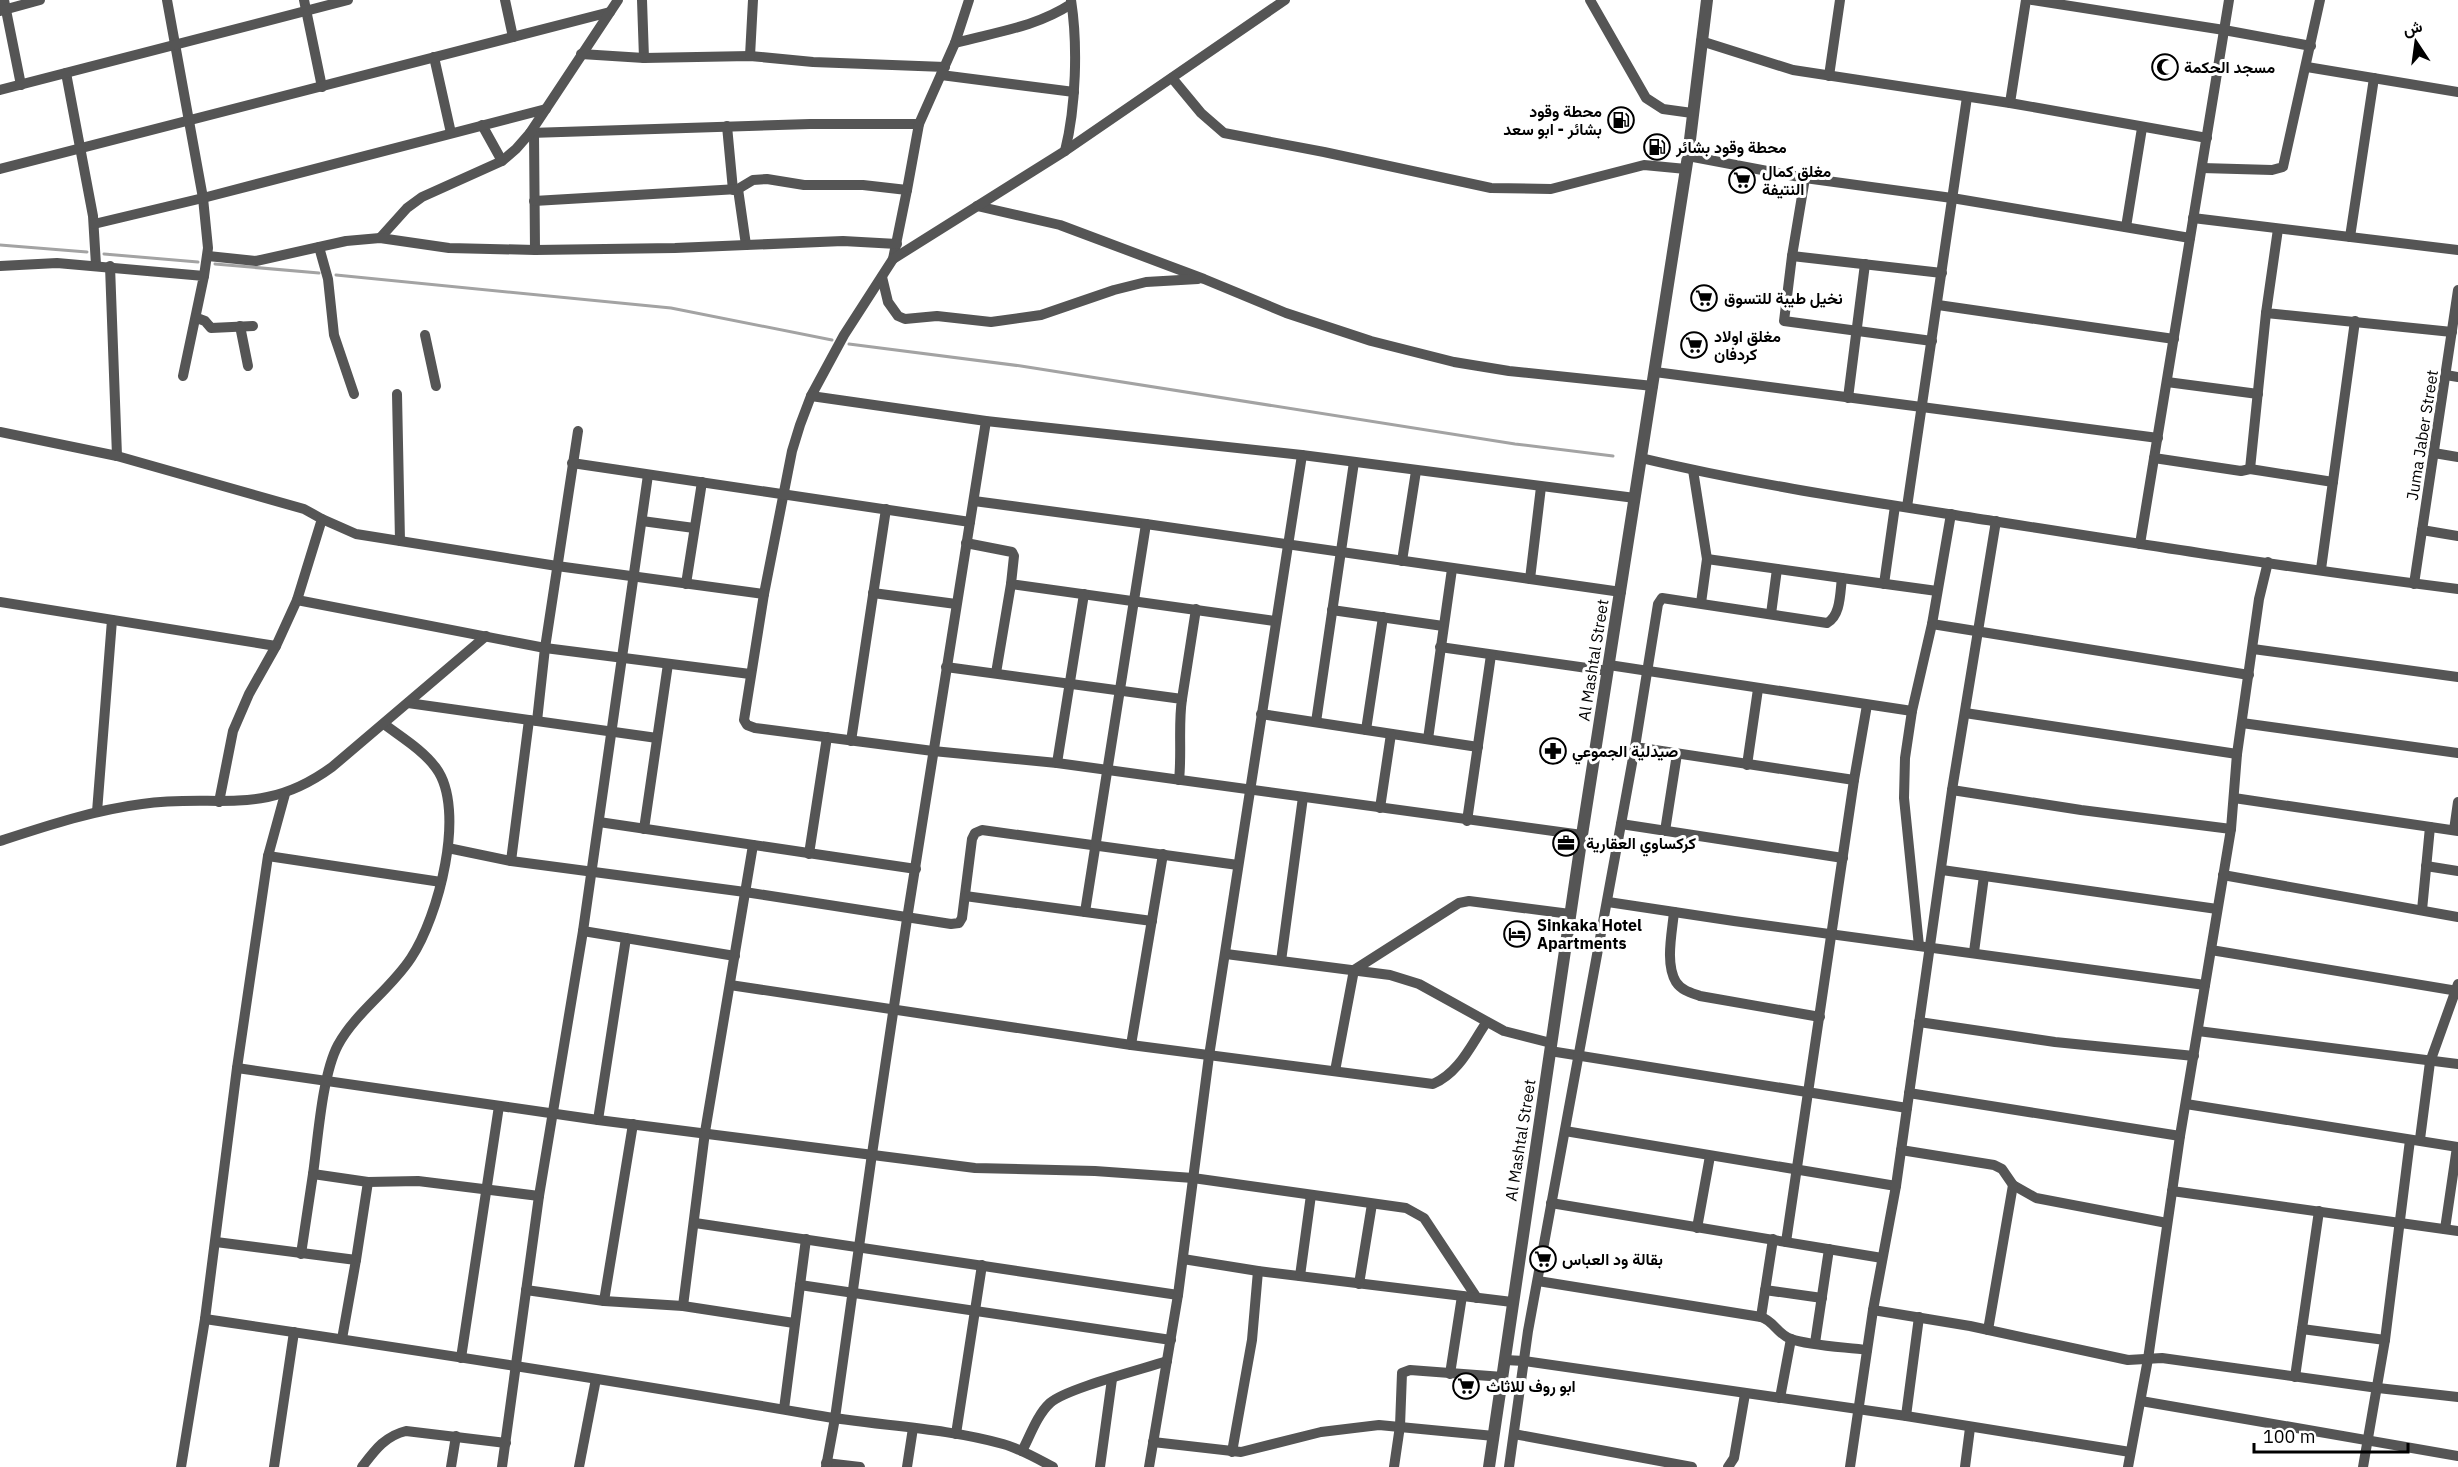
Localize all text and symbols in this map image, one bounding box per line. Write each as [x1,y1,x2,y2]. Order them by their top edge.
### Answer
north arrow [2386,12,2446,72]
text: ش [2401,15,2424,39]
mosque icon: مسجد الحكمة [2150,52,2180,82]
place label: مسجد الحكمة [2184,57,2276,77]
place label: محطة وقود بشائر - ابو سعد [1503,101,1602,140]
fuel station icon: محطة وقود بشائر - ابو سعد [1606,105,1636,135]
fuel station icon: محطة وقود بشائر [1642,132,1672,162]
place label: محطة وقود بشائر [1675,137,1787,158]
place label: مغلق كمال النتيفة [1762,161,1832,199]
supermarket icon: مغلق كمال النتيفة [1727,165,1757,195]
supermarket icon: نخيل طيبة للتسوق [1689,283,1719,313]
place label: نخيل طيبة للتسوق [1724,288,1843,309]
place label: مغلق اولاد كردفان [1714,326,1781,365]
supermarket icon: مغلق اولاد كردفان [1679,330,1709,360]
street label: Juma Jaber Street [2402,368,2442,502]
street label: Al Mashtal Street [1574,598,1612,722]
pharmacy icon: صيدلية الجموعي [1538,736,1568,766]
place label: صيدلية الجموعي [1572,741,1678,765]
office icon: كركساوي العقارية [1551,828,1581,858]
place label: كركساوي العقارية [1586,833,1696,857]
place label: Sinkaka Hotel Apartments [1537,915,1642,953]
hotel icon: Sinkaka Hotel Apartments [1502,919,1532,949]
street label: Al Mashtal Street [1501,1078,1539,1202]
supermarket icon: بقالة ود العباس [1528,1244,1558,1274]
place label: بقالة ود العباس [1562,1249,1663,1270]
supermarket icon: ابو روف للاثاث [1451,1371,1481,1401]
place label: ابو روف للاثاث [1486,1376,1576,1397]
scale bar [2254,1416,2408,1454]
text: 100 m [2263,1425,2315,1448]

